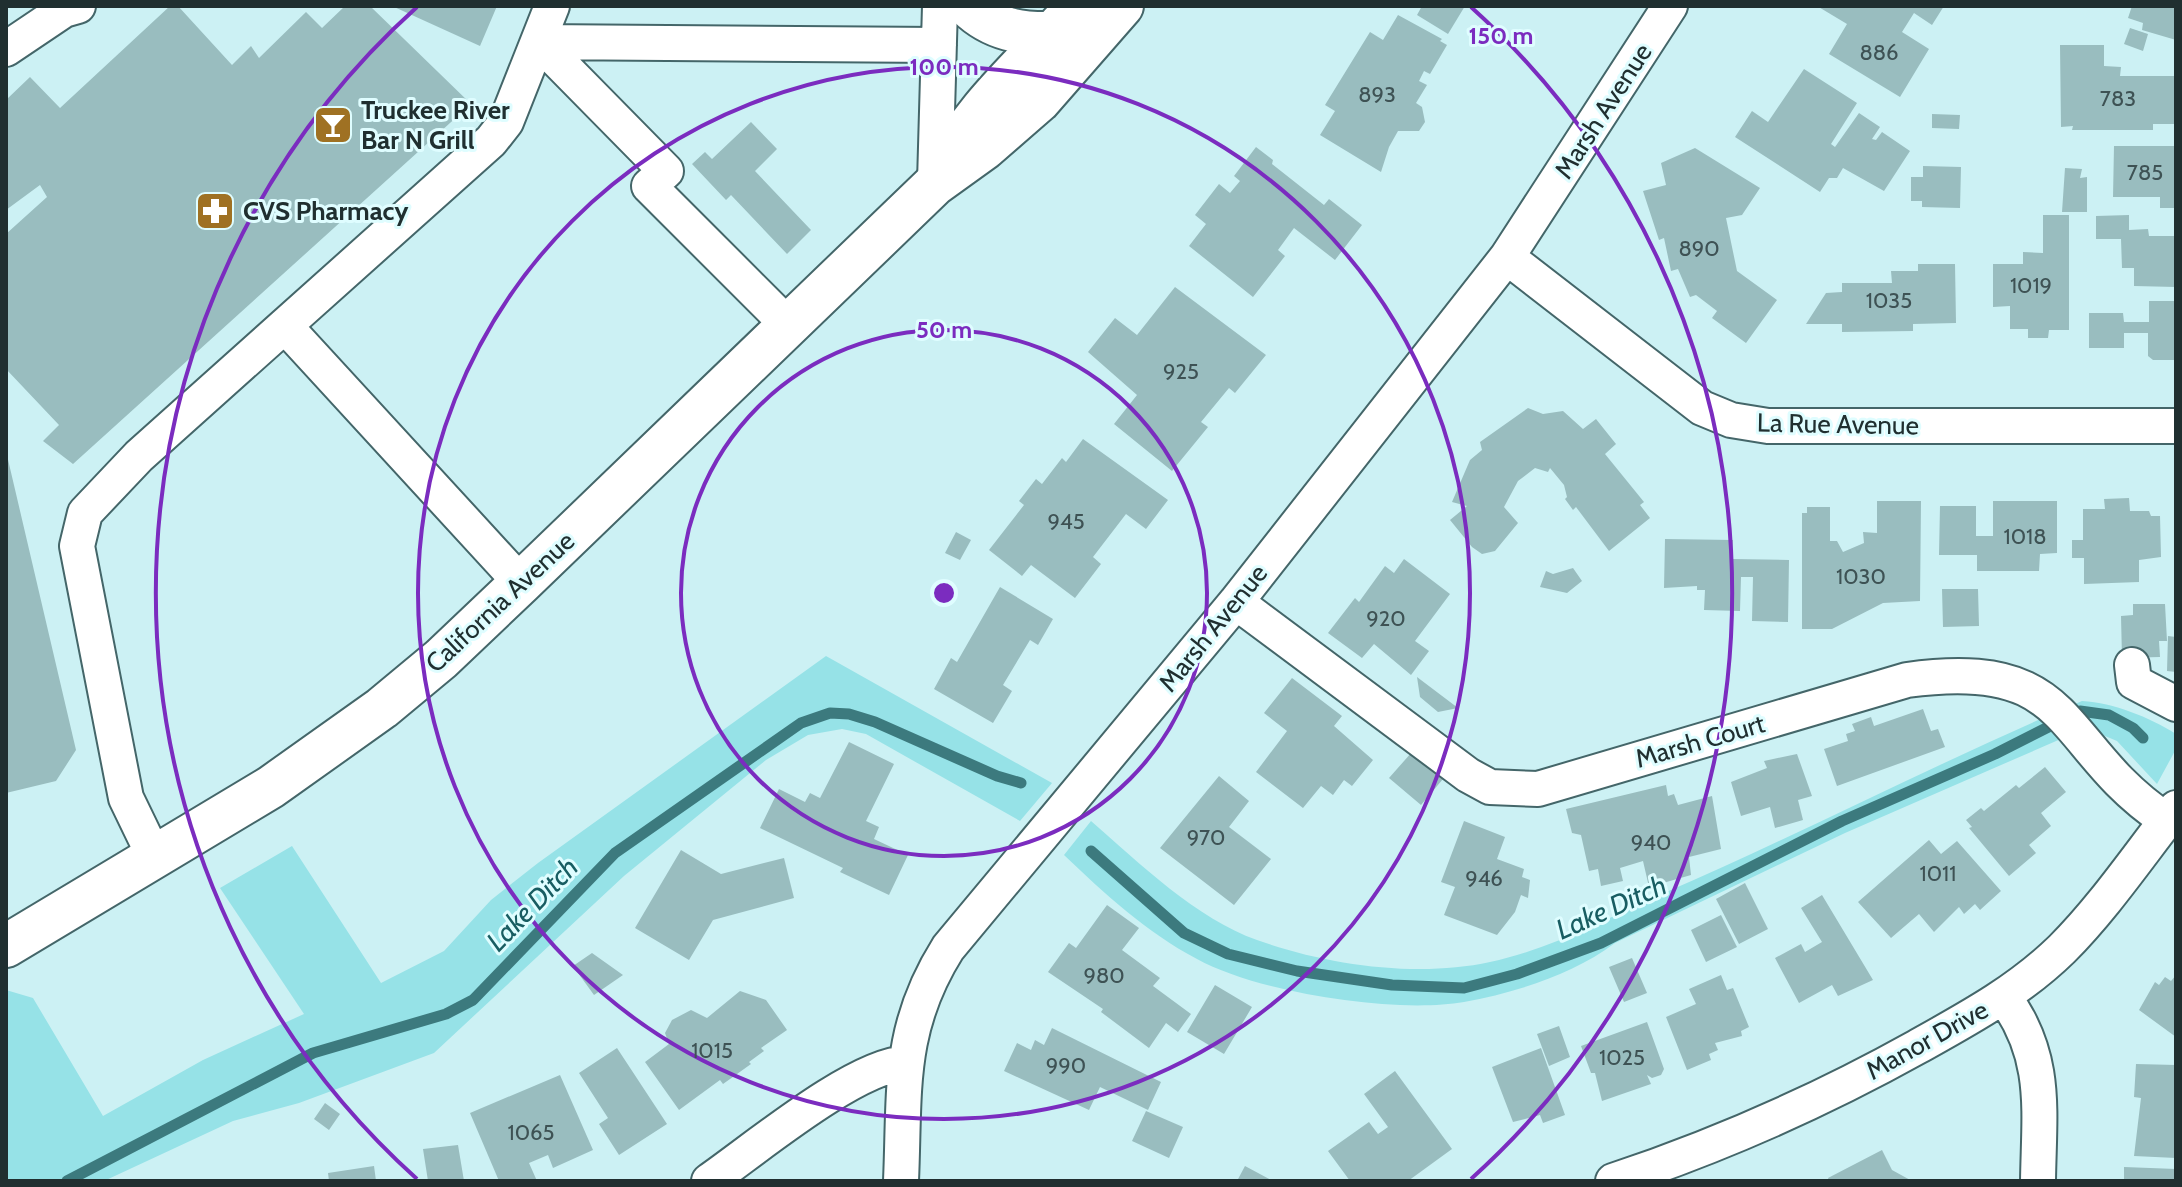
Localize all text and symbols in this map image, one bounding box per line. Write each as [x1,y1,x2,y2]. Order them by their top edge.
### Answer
text: 150 m [1469,21,1533,50]
street label: Marsh Avenue [1547,37,1659,185]
house number: 886 [1859,39,1899,66]
text: 100 m [909,52,979,81]
house number: 893 [1358,81,1396,108]
house number: 783 [2100,85,2136,112]
place label: Truckee River Bar N Grill [361,94,510,156]
bar icon: Truckee River Bar N Grill [312,104,354,146]
house number: 785 [2127,159,2163,186]
pharmacy icon: CVS Pharmacy [194,190,236,232]
place label: CVS Pharmacy [243,195,408,227]
house number: 890 [1678,235,1720,262]
house number: 1019 [2010,272,2052,299]
house number: 1035 [1866,287,1912,314]
text: 50 m [916,315,972,344]
house number: 925 [1163,358,1199,385]
street label: La Rue Avenue [1757,407,1919,441]
house number: 945 [1047,508,1085,535]
house number: 1018 [2003,523,2047,550]
street label: California Avenue [419,525,581,679]
street label: Marsh Avenue [1152,558,1274,698]
house number: 1030 [1836,563,1886,590]
centre of rings [930,579,958,607]
house number: 920 [1366,605,1406,632]
street label: Marsh Court [1632,707,1769,775]
house number: 970 [1187,824,1225,851]
house number: 940 [1631,829,1671,856]
water label: Lake Ditch [479,850,585,958]
house number: 1011 [1920,860,1956,887]
house number: 946 [1465,865,1503,892]
water label: Lake Ditch [1551,868,1671,946]
house number: 980 [1083,962,1125,989]
street label: Manor Drive [1860,993,1994,1087]
house number: 1015 [691,1037,733,1064]
house number: 1025 [1599,1044,1645,1071]
house number: 990 [1046,1052,1086,1079]
house number: 1065 [508,1119,554,1146]

